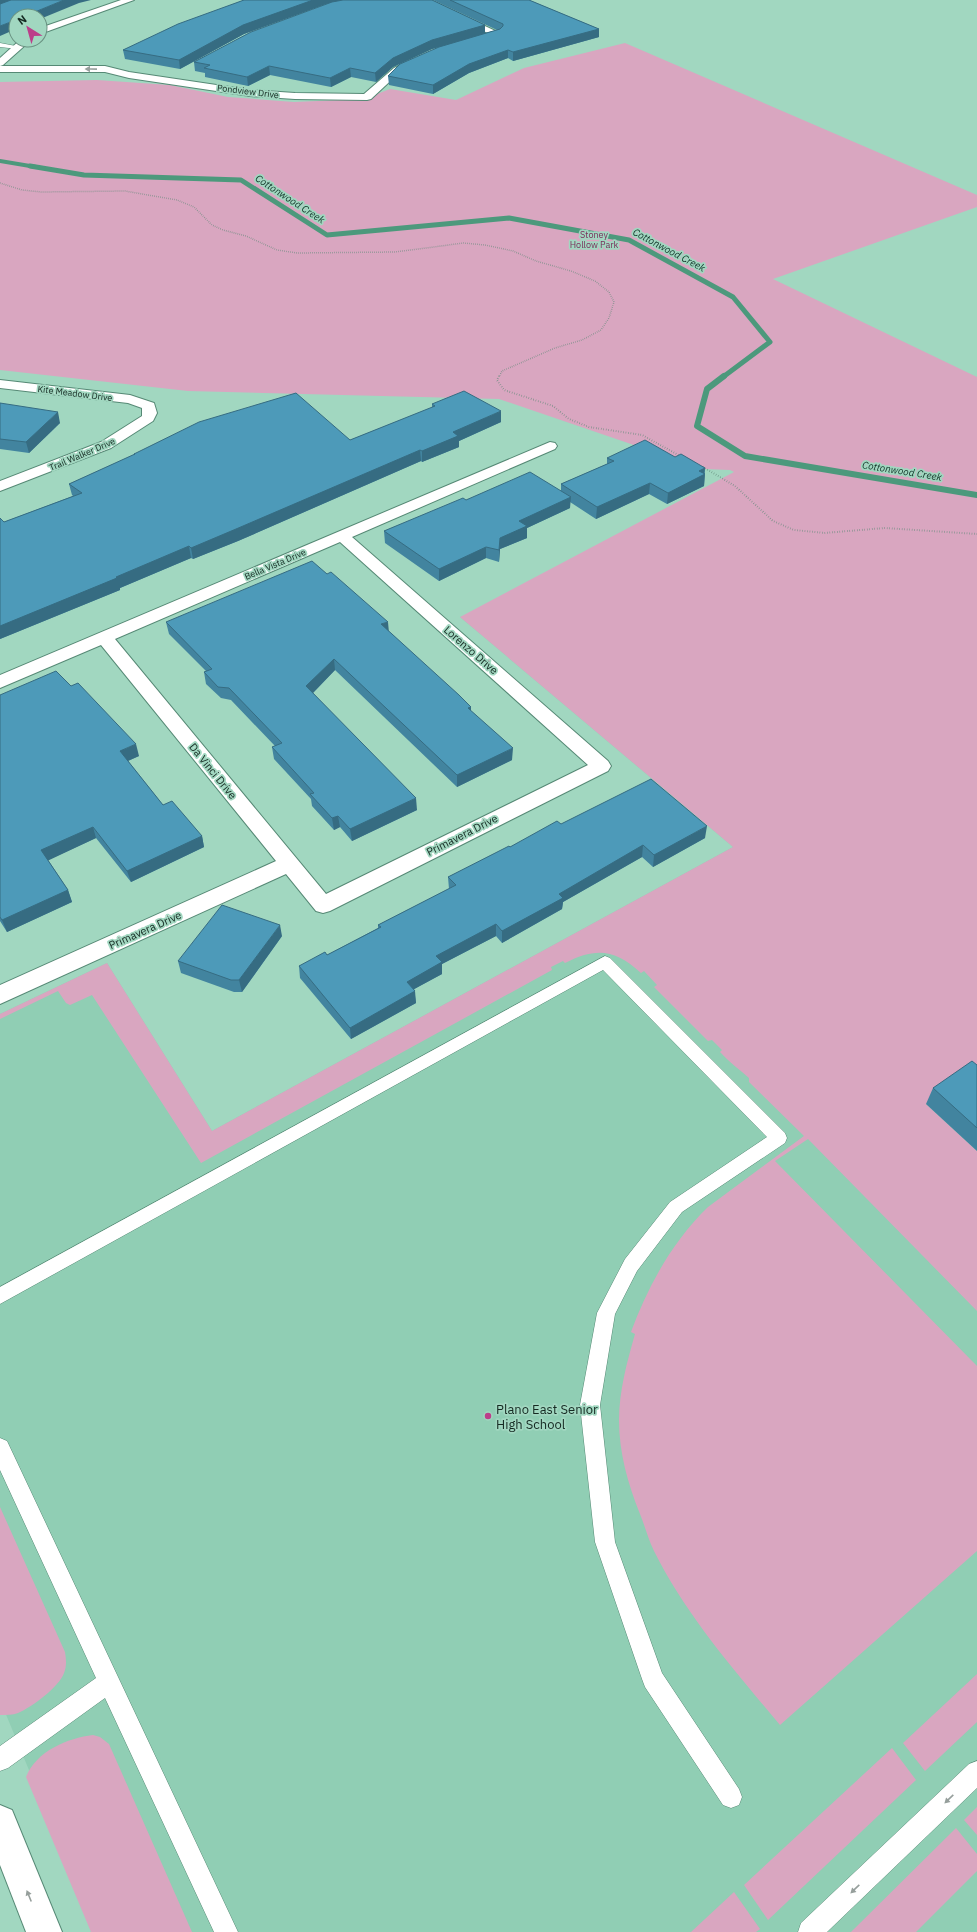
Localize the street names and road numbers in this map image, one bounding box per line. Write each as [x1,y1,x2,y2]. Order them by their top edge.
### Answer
street label: Pondview Drive [216,82,280,100]
street label: Kite Meadow Drive [37,383,113,403]
street label: Trail Walker Drive [47,435,117,473]
street label: Bella Vista Drive [243,546,307,582]
street label: Lorenzo Drive [441,623,501,677]
street label: Da Vinci Drive [186,740,240,802]
street label: Primavera Drive [424,811,500,859]
street label: Primavera Drive [106,908,184,952]

